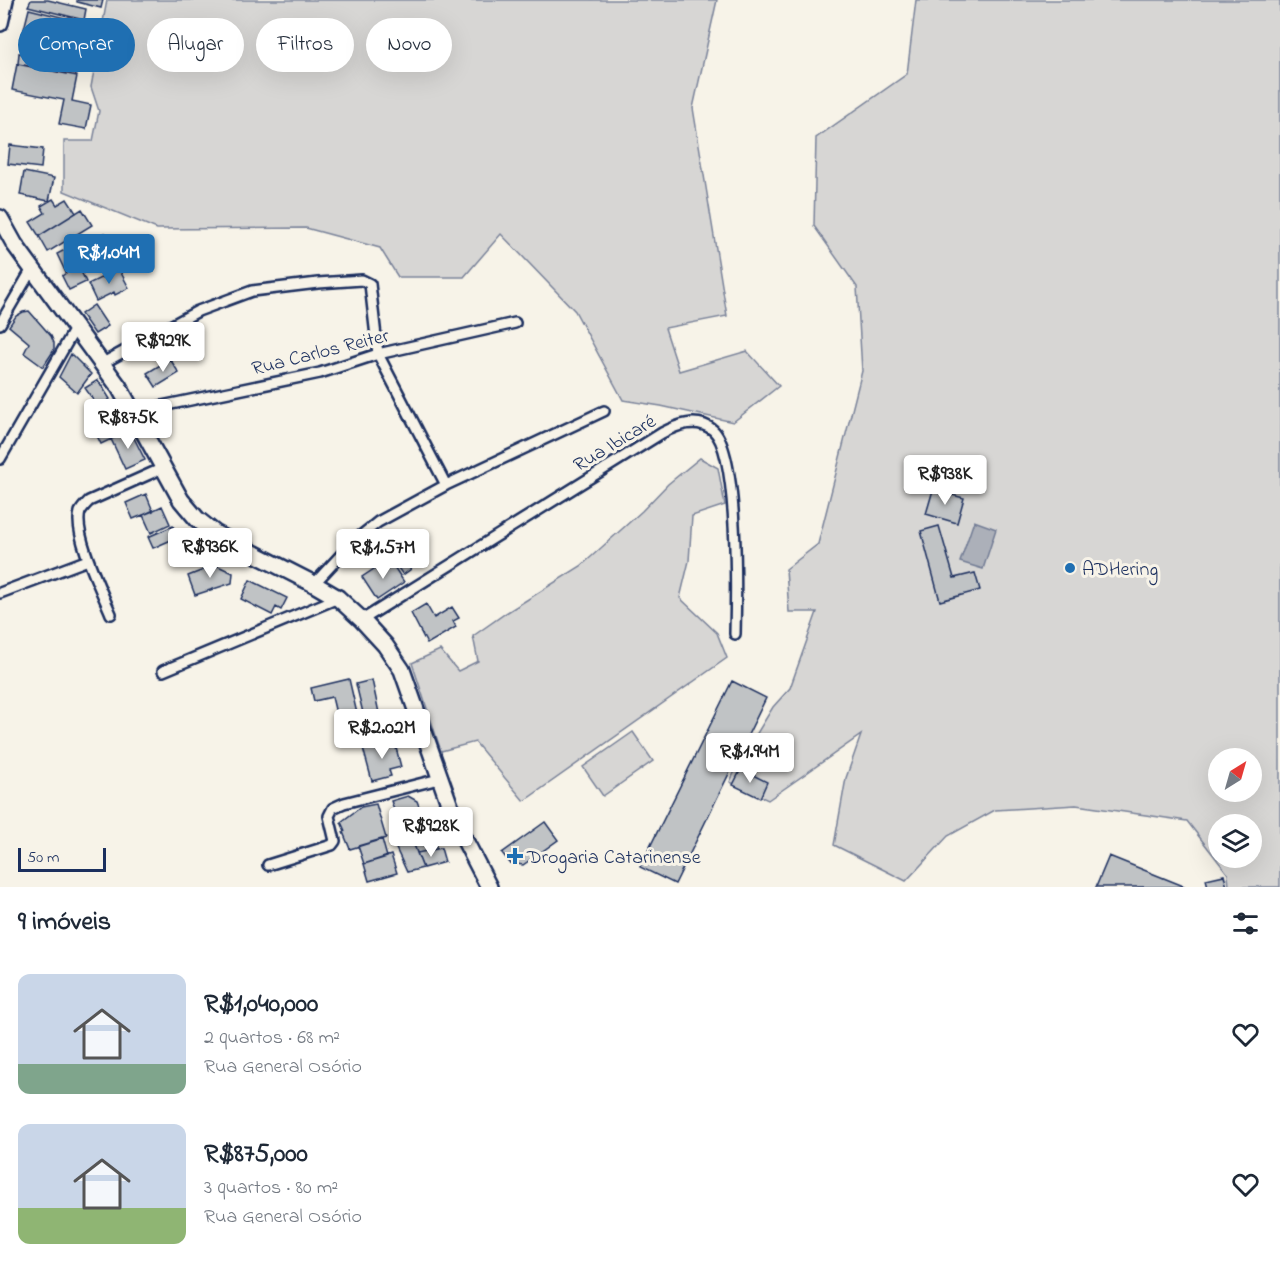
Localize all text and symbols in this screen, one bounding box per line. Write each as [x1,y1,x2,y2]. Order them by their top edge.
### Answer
chip: Comprar [18,18,135,72]
chip: Alugar [147,18,244,72]
chip: Filtros [256,18,354,72]
chip: Novo [366,18,452,72]
pin: R$1.04M [54,234,164,285]
text: R$1.04M [78,239,140,268]
pin: R$929K [114,322,212,373]
street label: Rua Carlos Reiter [249,322,393,385]
text: R$929K [136,327,190,356]
pin: R$875K [79,399,177,450]
text: R$875K [98,404,158,433]
street label: Rua Ibicaré [568,408,662,480]
pin: R$938K [896,455,994,506]
text: R$938K [918,460,972,489]
pin: R$936K [161,528,259,579]
pin: R$1.57M [328,529,438,580]
text: R$936K [182,533,238,562]
text: R$1.57M [350,534,416,563]
place label: ADHering [1082,556,1158,586]
marker: ADHering [1063,561,1077,575]
pin: R$2.02M [327,709,437,760]
text: R$2.02M [348,714,416,743]
pin: R$1.94M [695,733,805,784]
text: R$1.94M [720,738,780,767]
north arrow [1208,748,1262,802]
map controls [1208,748,1262,868]
pin: R$928K [382,807,480,858]
text: R$928K [403,812,459,841]
button: layers [1208,814,1262,868]
place label: Drogaria Catarinense [526,844,701,874]
scale bar [18,845,106,872]
text: 50 m [27,846,59,870]
marker: Drogaria Catarinense [508,849,522,863]
text: 9 imóveis [18,904,111,942]
icon: filters [1229,907,1262,940]
text: R$1,040,000 [204,986,318,1024]
icon: home [66,998,138,1070]
icon: heart [1229,1018,1262,1051]
text: 2 quartos · 68 m² [204,1024,340,1053]
text: Rua General Osório [204,1053,362,1082]
text: R$875,000 [204,1136,308,1174]
icon: home [66,1148,138,1220]
icon: heart [1229,1168,1262,1201]
text: 3 quartos · 80 m² [204,1174,338,1203]
text: Rua General Osório [204,1203,362,1232]

